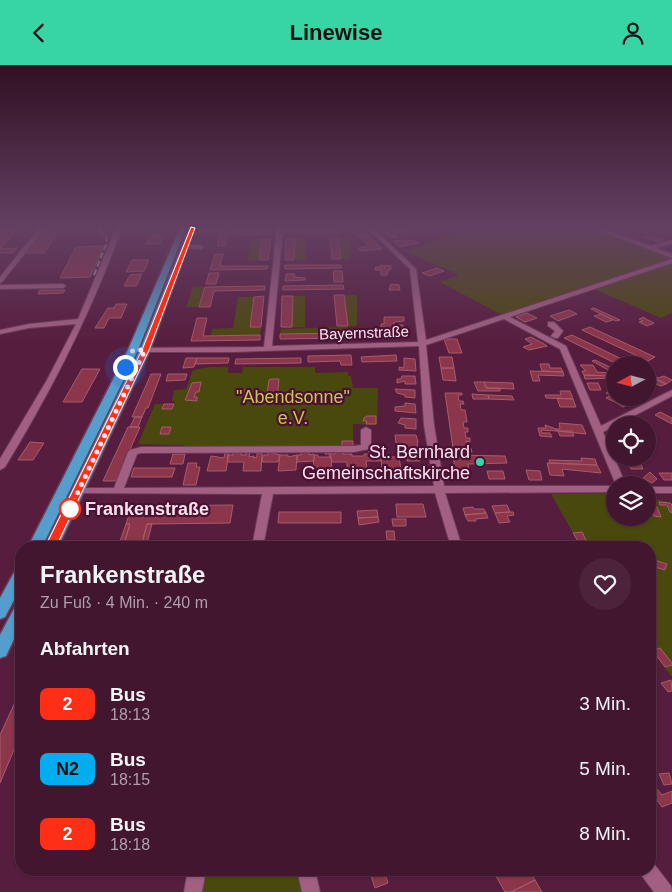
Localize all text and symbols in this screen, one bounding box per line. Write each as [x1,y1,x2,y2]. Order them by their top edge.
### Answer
icon: back [25,19,53,47]
icon: person [619,19,647,47]
text: Linewise [290,20,382,45]
street label: Bayernstraße [319,322,409,343]
your location [113,355,138,380]
north arrow [606,356,656,406]
map controls [606,356,656,526]
park label: "Abendsonne" e.V. [236,387,350,428]
button: locate [606,416,656,466]
place label: St. Bernhard Gemeinschaftskirche [302,442,470,483]
marker: St. Bernhard Gemeinschaftskirche [474,456,486,468]
button: layers [606,476,656,526]
marker: Frankenstraße [59,498,81,520]
place label: Frankenstraße [85,499,209,519]
button: heart [579,558,631,610]
text: Frankenstraße [40,561,205,588]
text: Zu Fuß · 4 Min. · 240 m [40,594,208,611]
text: Abfahrten [40,638,130,659]
text: Bus [110,684,146,705]
text: 3 Min. [579,693,631,714]
text: 2 [62,694,73,714]
text: 18:13 [110,706,150,723]
text: Bus [110,749,146,770]
text: 5 Min. [579,758,631,779]
text: N2 [56,759,79,779]
text: 18:15 [110,771,150,788]
text: Bus [110,814,146,835]
text: 8 Min. [579,823,631,844]
text: 2 [62,824,73,844]
text: 18:18 [110,836,150,853]

